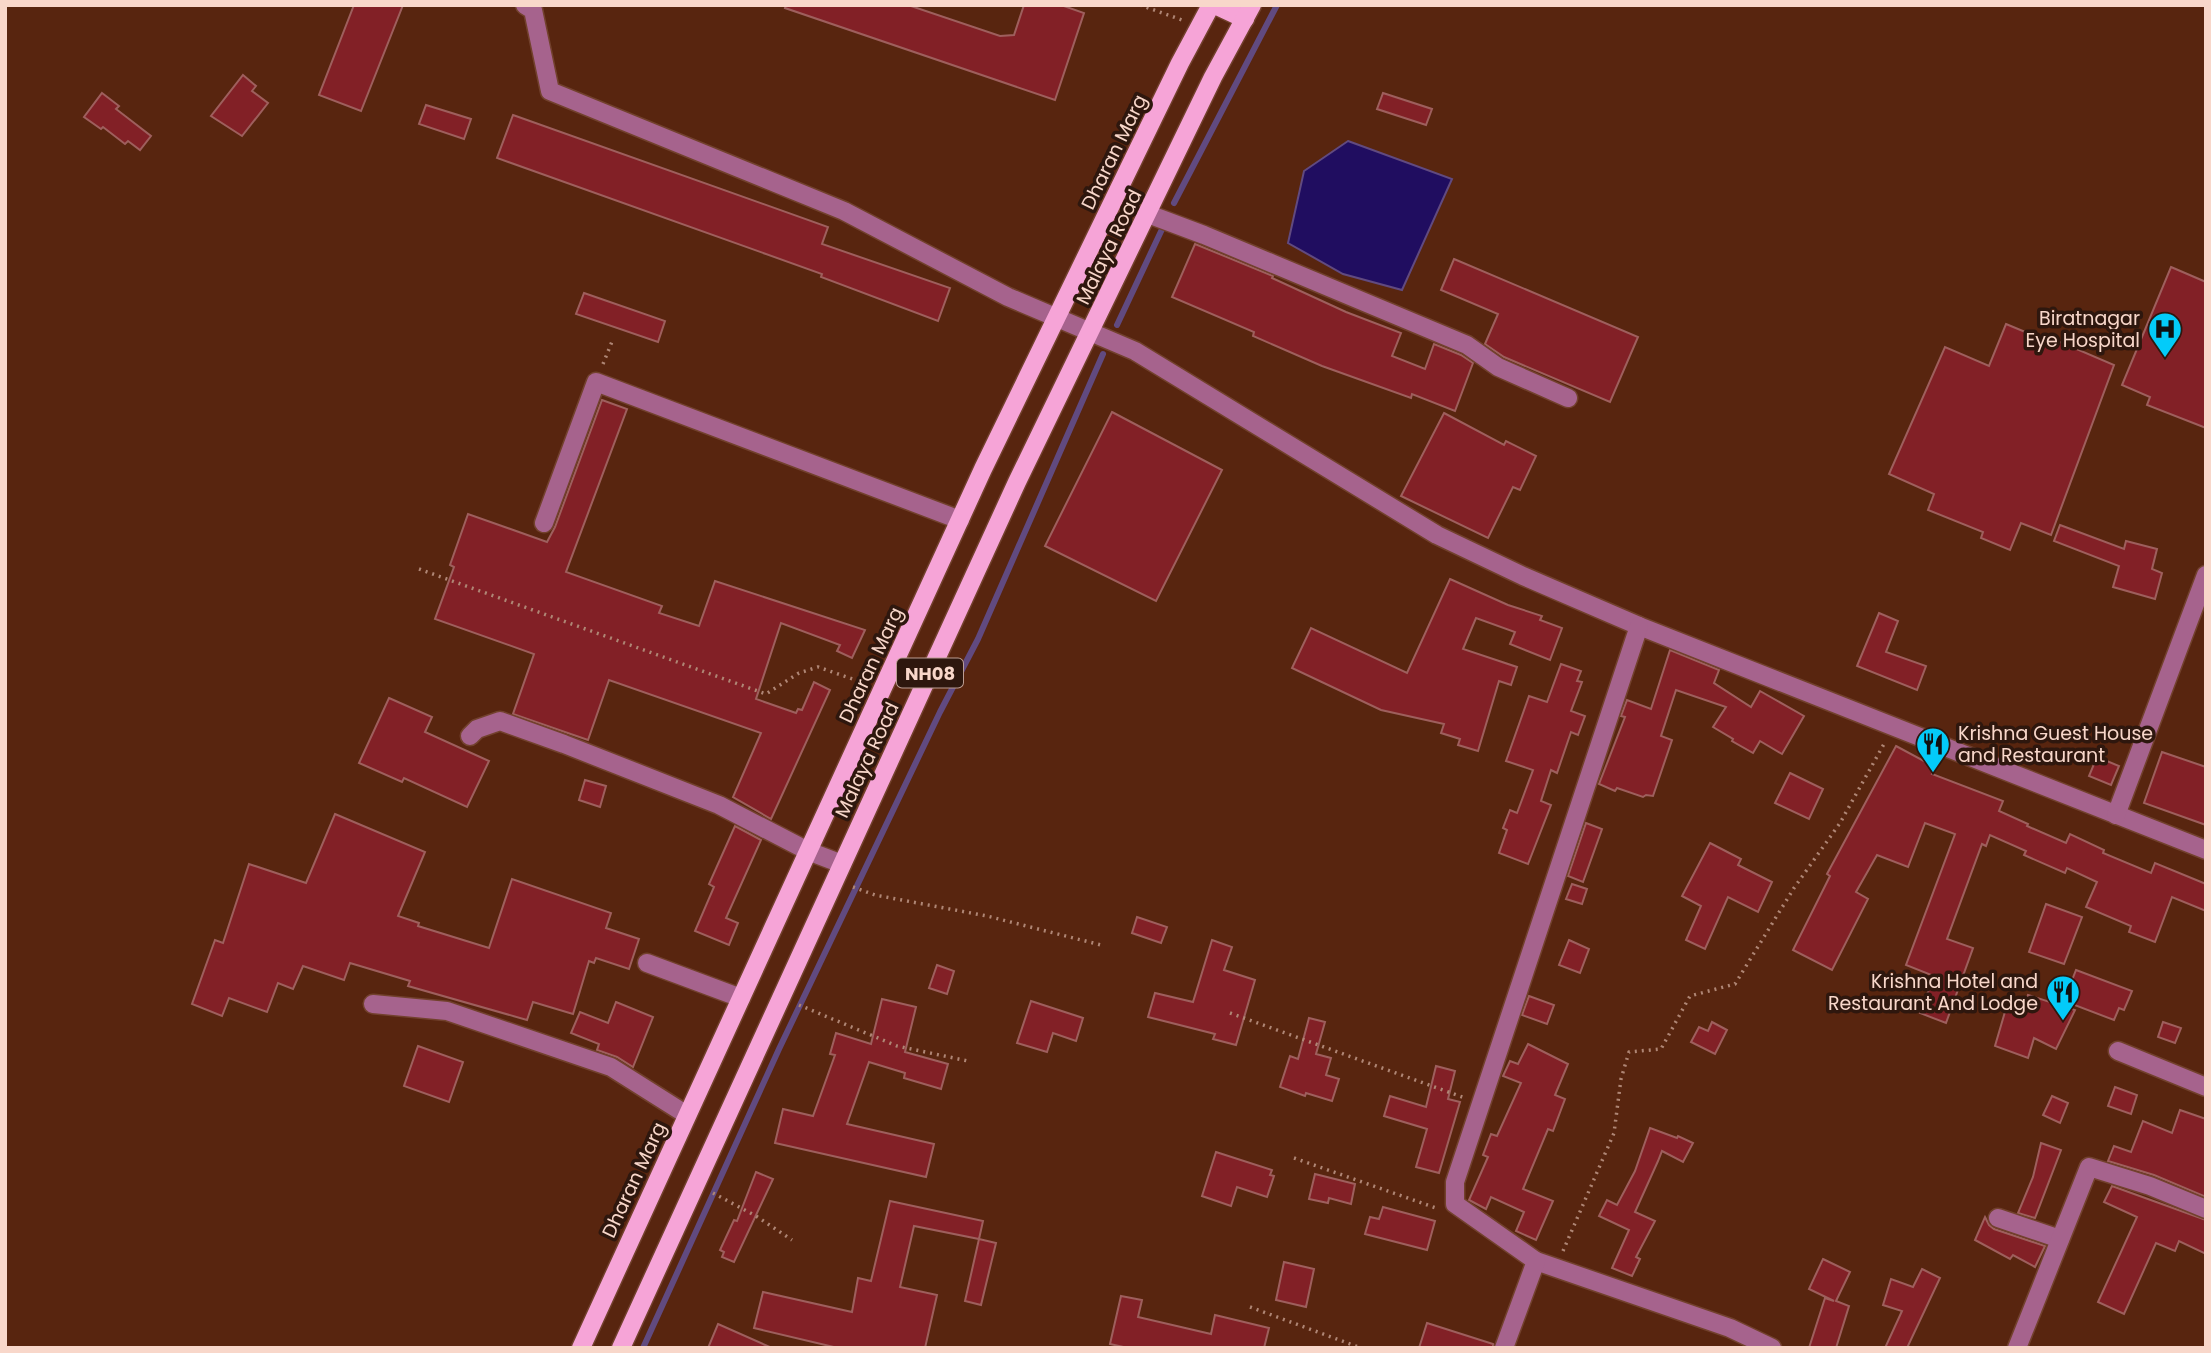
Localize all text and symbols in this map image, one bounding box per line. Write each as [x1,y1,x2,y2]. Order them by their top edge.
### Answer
street label: Dharan Marg [1075,90,1153,214]
street label: Malaya Road [1070,185,1148,309]
place label: Biratnagar Eye Hospital [2026,305,2140,354]
hospital icon: Biratnagar Eye Hospital [2146,310,2184,359]
street label: Dharan Marg [832,603,910,727]
road number: NH08 [897,658,963,688]
street label: Malaya Road [828,698,906,822]
place label: Krishna Guest House and Restaurant [1958,720,2153,769]
restaurant icon: Krishna Guest House and Restaurant [1914,725,1952,774]
place label: Krishna Hotel and Restaurant And Lodge [1828,968,2038,1017]
restaurant icon: Krishna Hotel and Restaurant And Lodge [2044,973,2082,1022]
street label: Dharan Marg [595,1118,673,1242]

